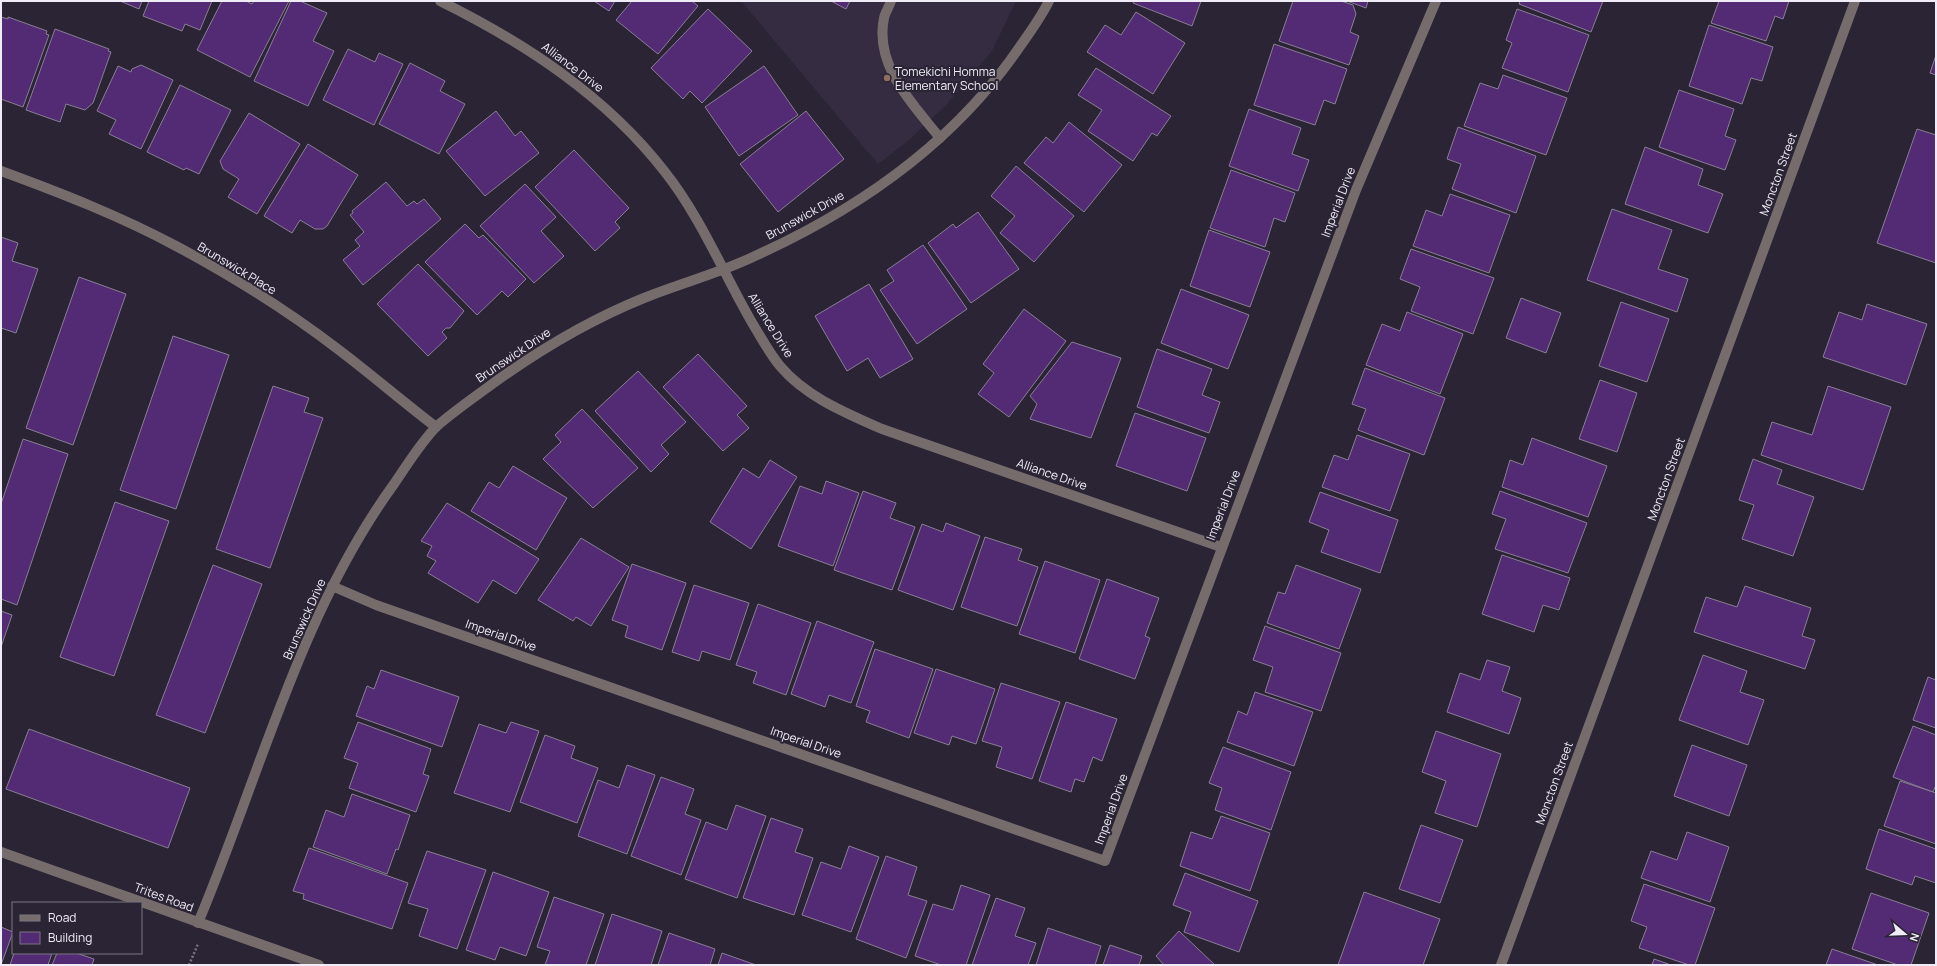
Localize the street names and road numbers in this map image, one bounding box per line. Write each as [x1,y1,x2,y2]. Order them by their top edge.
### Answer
street label: Alliance Drive [538,38,608,96]
street label: Moncton Street [1755,130,1801,218]
street label: Imperial Drive [1317,164,1359,240]
street label: Brunswick Drive [763,186,847,244]
street label: Brunswick Place [194,238,280,298]
street label: Alliance Drive [744,289,798,361]
street label: Brunswick Drive [472,324,554,386]
street label: Moncton Street [1643,435,1689,523]
street label: Alliance Drive [1014,454,1090,494]
street label: Imperial Drive [1202,467,1244,543]
street label: Brunswick Drive [279,576,329,662]
street label: Imperial Drive [463,615,539,655]
street label: Imperial Drive [768,722,844,762]
street label: Moncton Street [1531,739,1577,827]
street label: Imperial Drive [1090,771,1132,847]
street label: Trites Road [132,878,196,916]

